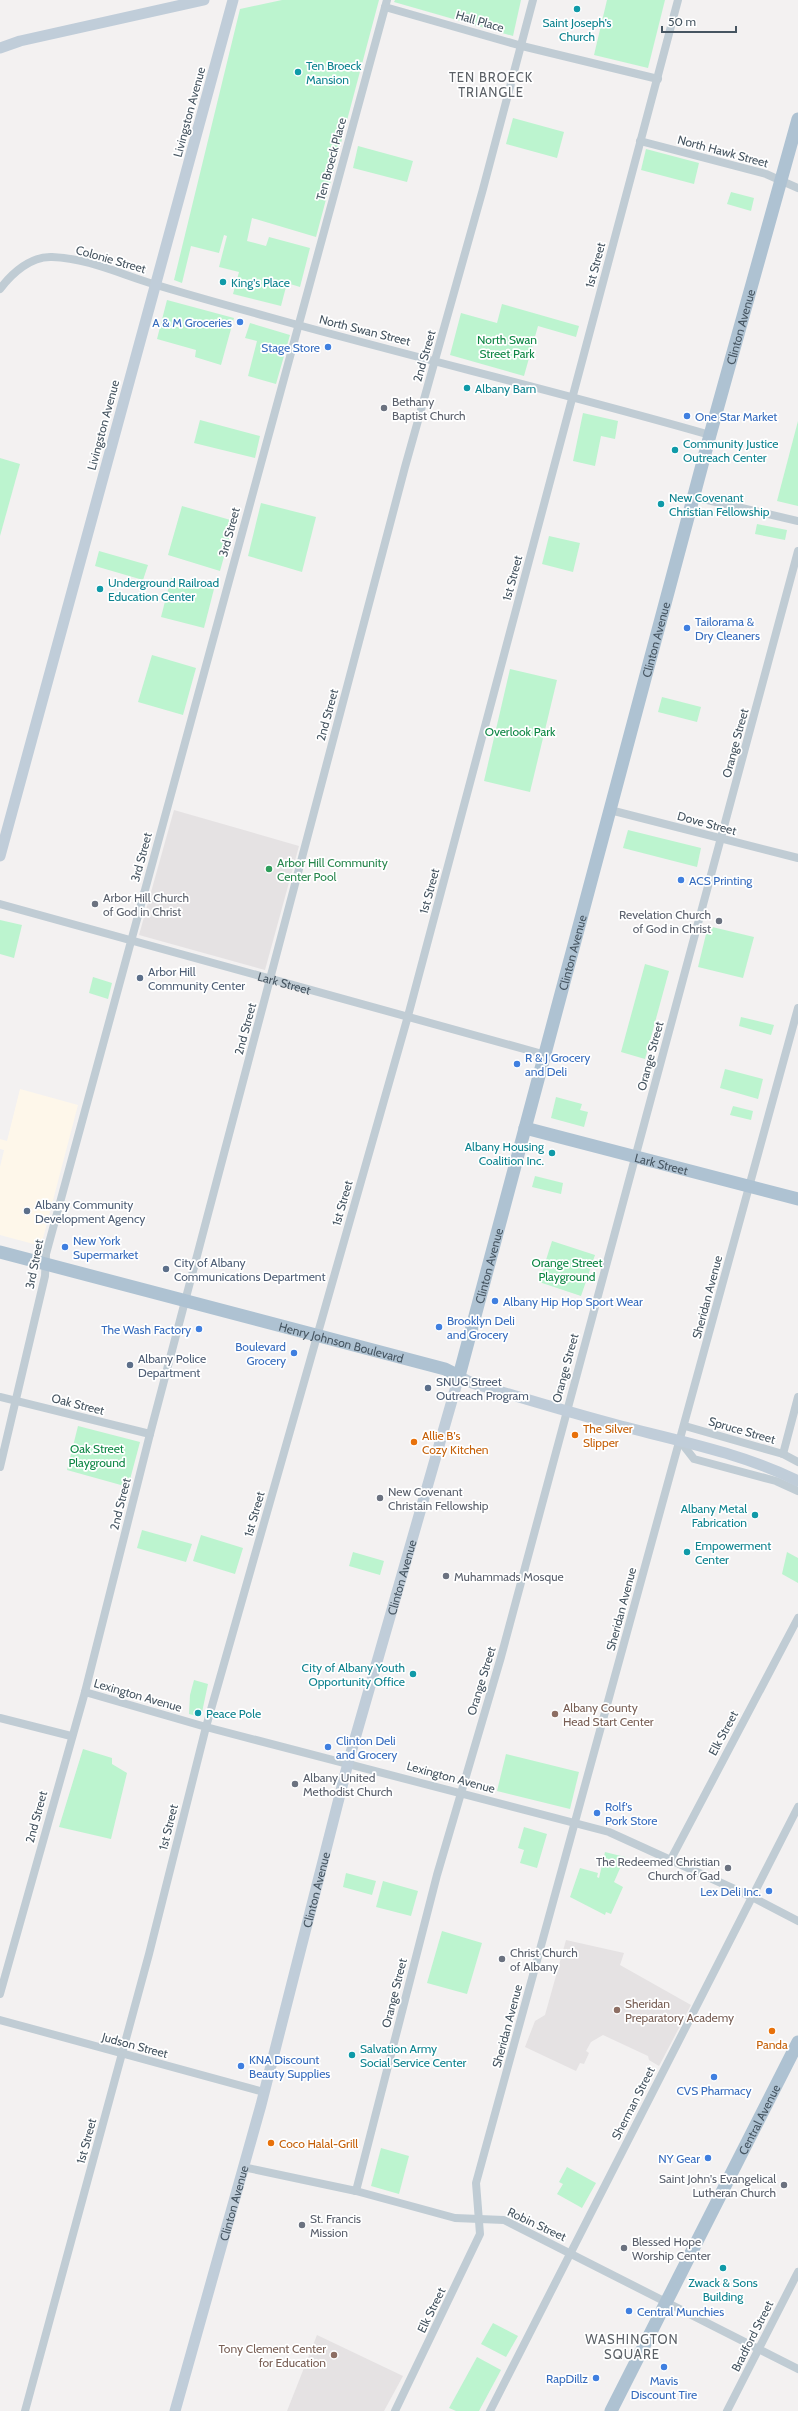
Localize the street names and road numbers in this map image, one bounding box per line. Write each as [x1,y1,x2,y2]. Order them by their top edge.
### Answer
street label: Hall Place [454,7,506,35]
street label: Livingston Avenue [170,65,208,159]
street label: Ten Broeck Place [313,116,349,202]
street label: North Hawk Street [676,132,770,170]
street label: 1st Street [582,241,608,289]
street label: Colonie Street [74,242,148,276]
street label: Clinton Avenue [723,287,758,366]
street label: North Swan Street [318,311,412,349]
street label: 2nd Street [409,328,439,384]
street label: Livingston Avenue [84,378,122,472]
street label: 3rd Street [215,506,243,558]
street label: 1st Street [499,554,525,602]
street label: Clinton Avenue [638,600,673,679]
street label: 2nd Street [313,687,341,743]
street label: Orange Street [719,707,751,779]
street label: Dove Street [676,808,738,838]
street label: 3rd Street [127,831,155,883]
street label: 1st Street [416,867,442,915]
street label: Clinton Avenue [555,913,589,992]
street label: Lark Street [256,968,313,997]
street label: 2nd Street [231,1001,259,1057]
street label: Orange Street [634,1020,666,1092]
street label: Lark Street [633,1149,690,1178]
street label: 1st Street [328,1179,356,1227]
street label: Clinton Avenue [471,1226,506,1305]
street label: 3rd Street [22,1238,46,1290]
street label: Sheridan Avenue [689,1254,725,1340]
street label: Henry Johnson Boulevard [277,1318,405,1365]
street label: Orange Street [549,1332,581,1404]
street label: Oak Street [50,1390,106,1418]
street label: Spruce Street [707,1413,777,1447]
street label: 2nd Street [106,1476,134,1532]
street label: 1st Street [240,1490,268,1538]
street label: Clinton Avenue [383,1538,419,1617]
street label: Sheridan Avenue [603,1566,639,1652]
street label: Orange Street [463,1645,499,1717]
street label: Lexington Avenue [92,1675,184,1715]
street label: Elk Street [705,1708,741,1758]
street label: Lexington Avenue [405,1758,497,1796]
street label: 2nd Street [22,1789,50,1845]
street label: 1st Street [155,1803,181,1851]
street label: Clinton Avenue [299,1850,333,1929]
street label: Orange Street [378,1957,410,2029]
street label: Sheridan Avenue [489,1983,525,2069]
street label: Judson Street [99,2029,170,2061]
street label: Sherman Street [608,2064,658,2142]
street label: Central Avenue [735,2081,783,2157]
street label: 1st Street [73,2117,99,2165]
street label: Clinton Avenue [216,2164,251,2242]
street label: Robin Street [505,2204,569,2244]
street label: Elk Street [414,2285,448,2335]
street label: Bradford Street [728,2298,776,2374]

